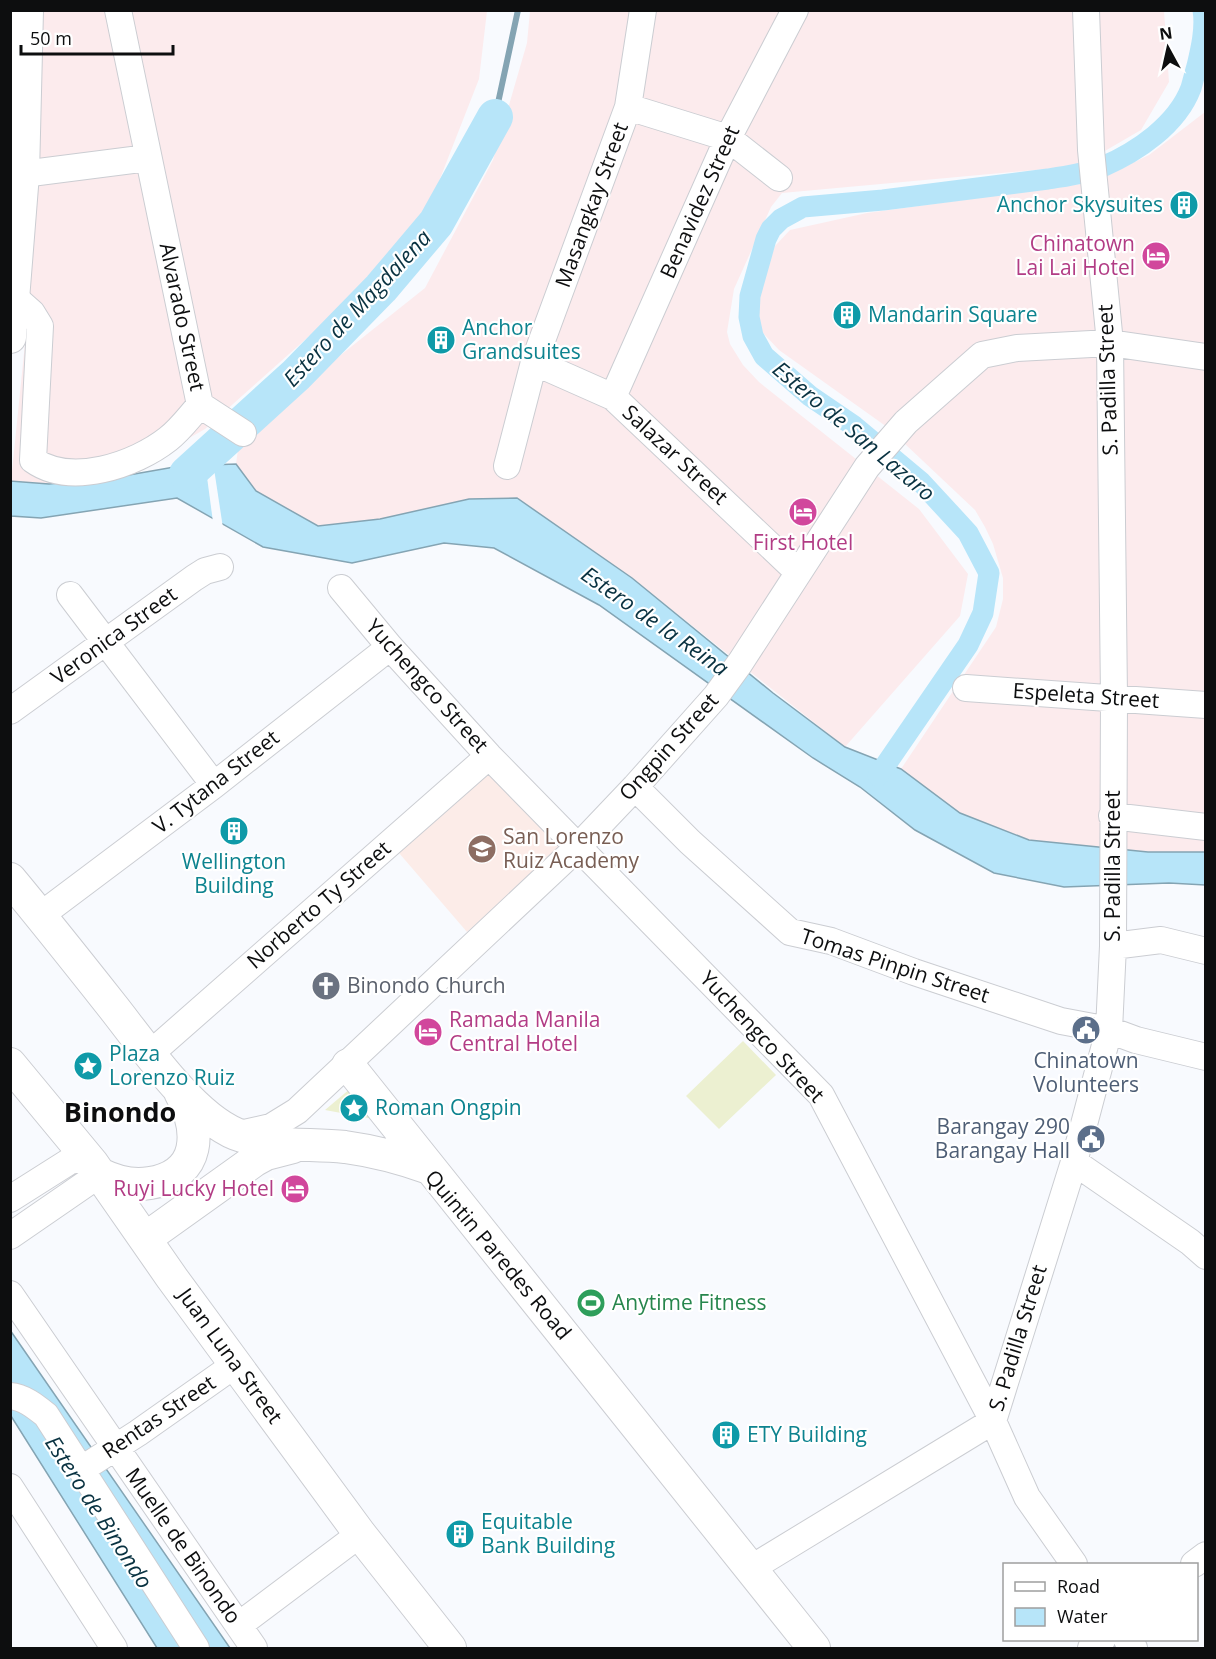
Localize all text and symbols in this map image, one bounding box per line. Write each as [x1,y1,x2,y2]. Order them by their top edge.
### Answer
scale bar [21,18,172,56]
north arrow [1138,18,1198,78]
text: N [1158,21,1174,45]
text: 50 m [30,26,72,50]
street label: Masangkay Street [548,118,634,291]
street label: Benavidez Street [653,121,745,282]
building icon: Anchor Skysuites [1168,189,1200,221]
place label: Anchor Skysuites [997,190,1163,218]
water label: Estero de Magdalena [276,222,437,392]
place label: Chinatown Lai Lai Hotel [1016,229,1135,281]
street label: Alvarado Street [154,240,212,393]
hotel icon: Chinatown Lai Lai Hotel [1140,240,1172,272]
building icon: Mandarin Square [831,299,863,331]
place label: Mandarin Square [868,300,1037,328]
street label: S. Padilla Street [1090,304,1124,456]
place label: Anchor Grandsuites [462,313,581,365]
building icon: Anchor Grandsuites [425,324,457,356]
water label: Estero de San Lazaro [767,353,942,507]
street label: Salazar Street [617,398,734,510]
hotel icon: First Hotel [787,496,819,528]
place label: First Hotel [753,528,853,556]
water label: Estero de la Reina [576,558,735,682]
street label: Veronica Street [45,580,182,690]
street label: Yuchengco Street [360,613,495,758]
street label: Espeleta Street [1012,676,1160,714]
street label: Ongpin Street [612,687,724,806]
street label: V. Tytana Street [146,723,284,839]
street label: S. Padilla Street [1098,790,1126,942]
building icon: Wellington Building [218,815,250,847]
place label: San Lorenzo Ruiz Academy [503,822,640,874]
school or university icon: San Lorenzo Ruiz Academy [466,833,498,865]
street label: Norberto Ty Street [240,834,396,975]
place label: Wellington Building [182,847,286,899]
street label: Tomas Pinpin Street [797,921,993,1009]
street label: Yuchengco Street [694,964,831,1108]
church icon: Binondo Church [310,970,342,1002]
place label: Binondo Church [347,971,506,999]
place label: Ramada Manila Central Hotel [449,1005,600,1057]
public building icon: Chinatown Volunteers [1070,1014,1102,1046]
hotel icon: Ramada Manila Central Hotel [412,1016,444,1048]
place label: Plaza Lorenzo Ruiz [109,1039,235,1091]
place label: Chinatown Volunteers [1033,1046,1139,1098]
place icon: Plaza Lorenzo Ruiz [72,1050,104,1082]
place icon: Roman Ongpin [338,1092,370,1124]
district label: Binondo [64,1093,176,1130]
place label: Roman Ongpin [375,1093,522,1121]
place label: Barangay 290 Barangay Hall [935,1112,1070,1164]
public building icon: Barangay 290 Barangay Hall [1075,1123,1107,1155]
street label: Quintin Paredes Road [419,1164,578,1345]
hotel icon: Ruyi Lucky Hotel [279,1173,311,1205]
place label: Ruyi Lucky Hotel [113,1174,274,1202]
street label: S. Padilla Street [982,1261,1053,1414]
street label: Juan Luna Street [171,1280,289,1429]
sports icon: Anytime Fitness [575,1287,607,1319]
place label: Anytime Fitness [612,1288,766,1316]
street label: Rentas Street [96,1368,221,1464]
building icon: ETY Building [710,1419,742,1451]
place label: ETY Building [747,1420,867,1448]
water label: Estero de Binondo [39,1429,161,1594]
street label: Muelle de Binondo [120,1462,248,1629]
place label: Equitable Bank Building [481,1507,615,1559]
building icon: Equitable Bank Building [444,1518,476,1550]
legend [1003,1563,1198,1641]
text: Road [1057,1574,1100,1598]
text: Water [1057,1604,1108,1628]

